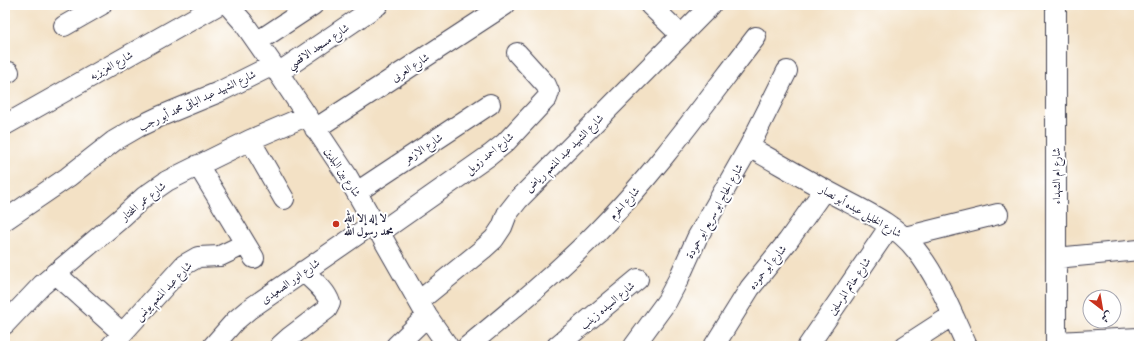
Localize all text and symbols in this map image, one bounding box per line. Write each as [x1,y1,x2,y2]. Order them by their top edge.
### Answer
street label: شارع مسجد الاقصي [285,21,354,75]
street label: شارع العزيزيه [87,48,137,85]
street label: شارع العربى [389,50,433,87]
street label: شارع الشهيد عبد الباقى محمد أبو رجب [136,66,259,136]
street label: شارع الشهيد عبد المنعم رياض [522,111,609,198]
street label: شارع احمد زويل [462,130,518,179]
street label: شارع الازهر [401,131,447,169]
street label: شارع بين البلدين [319,145,363,201]
street label: شارع ام الشهداء [1050,148,1066,204]
street label: شارع الحاج ابو سريع ابو حمودة [683,162,749,263]
street label: شارع عمر المختار [117,179,170,226]
street label: شارع الخليل عبده أبو نصار [815,180,905,243]
street label: شارع الحرم [606,184,645,224]
place label: لا إله إلا الله محمد رسول الله [344,209,394,238]
marker: لا إله إلا الله محمد رسول الله [331,219,341,229]
street label: شارع أبو حموده [744,241,791,294]
street label: شارع خاتم المرسلين [825,255,876,319]
street label: شارع انور الصعيدى [258,256,324,309]
street label: شارع عبد المنعم يونس [132,259,198,326]
street label: شارع السيده زينب [577,279,639,334]
north arrow [1082,289,1122,329]
text: ش [1099,309,1115,326]

